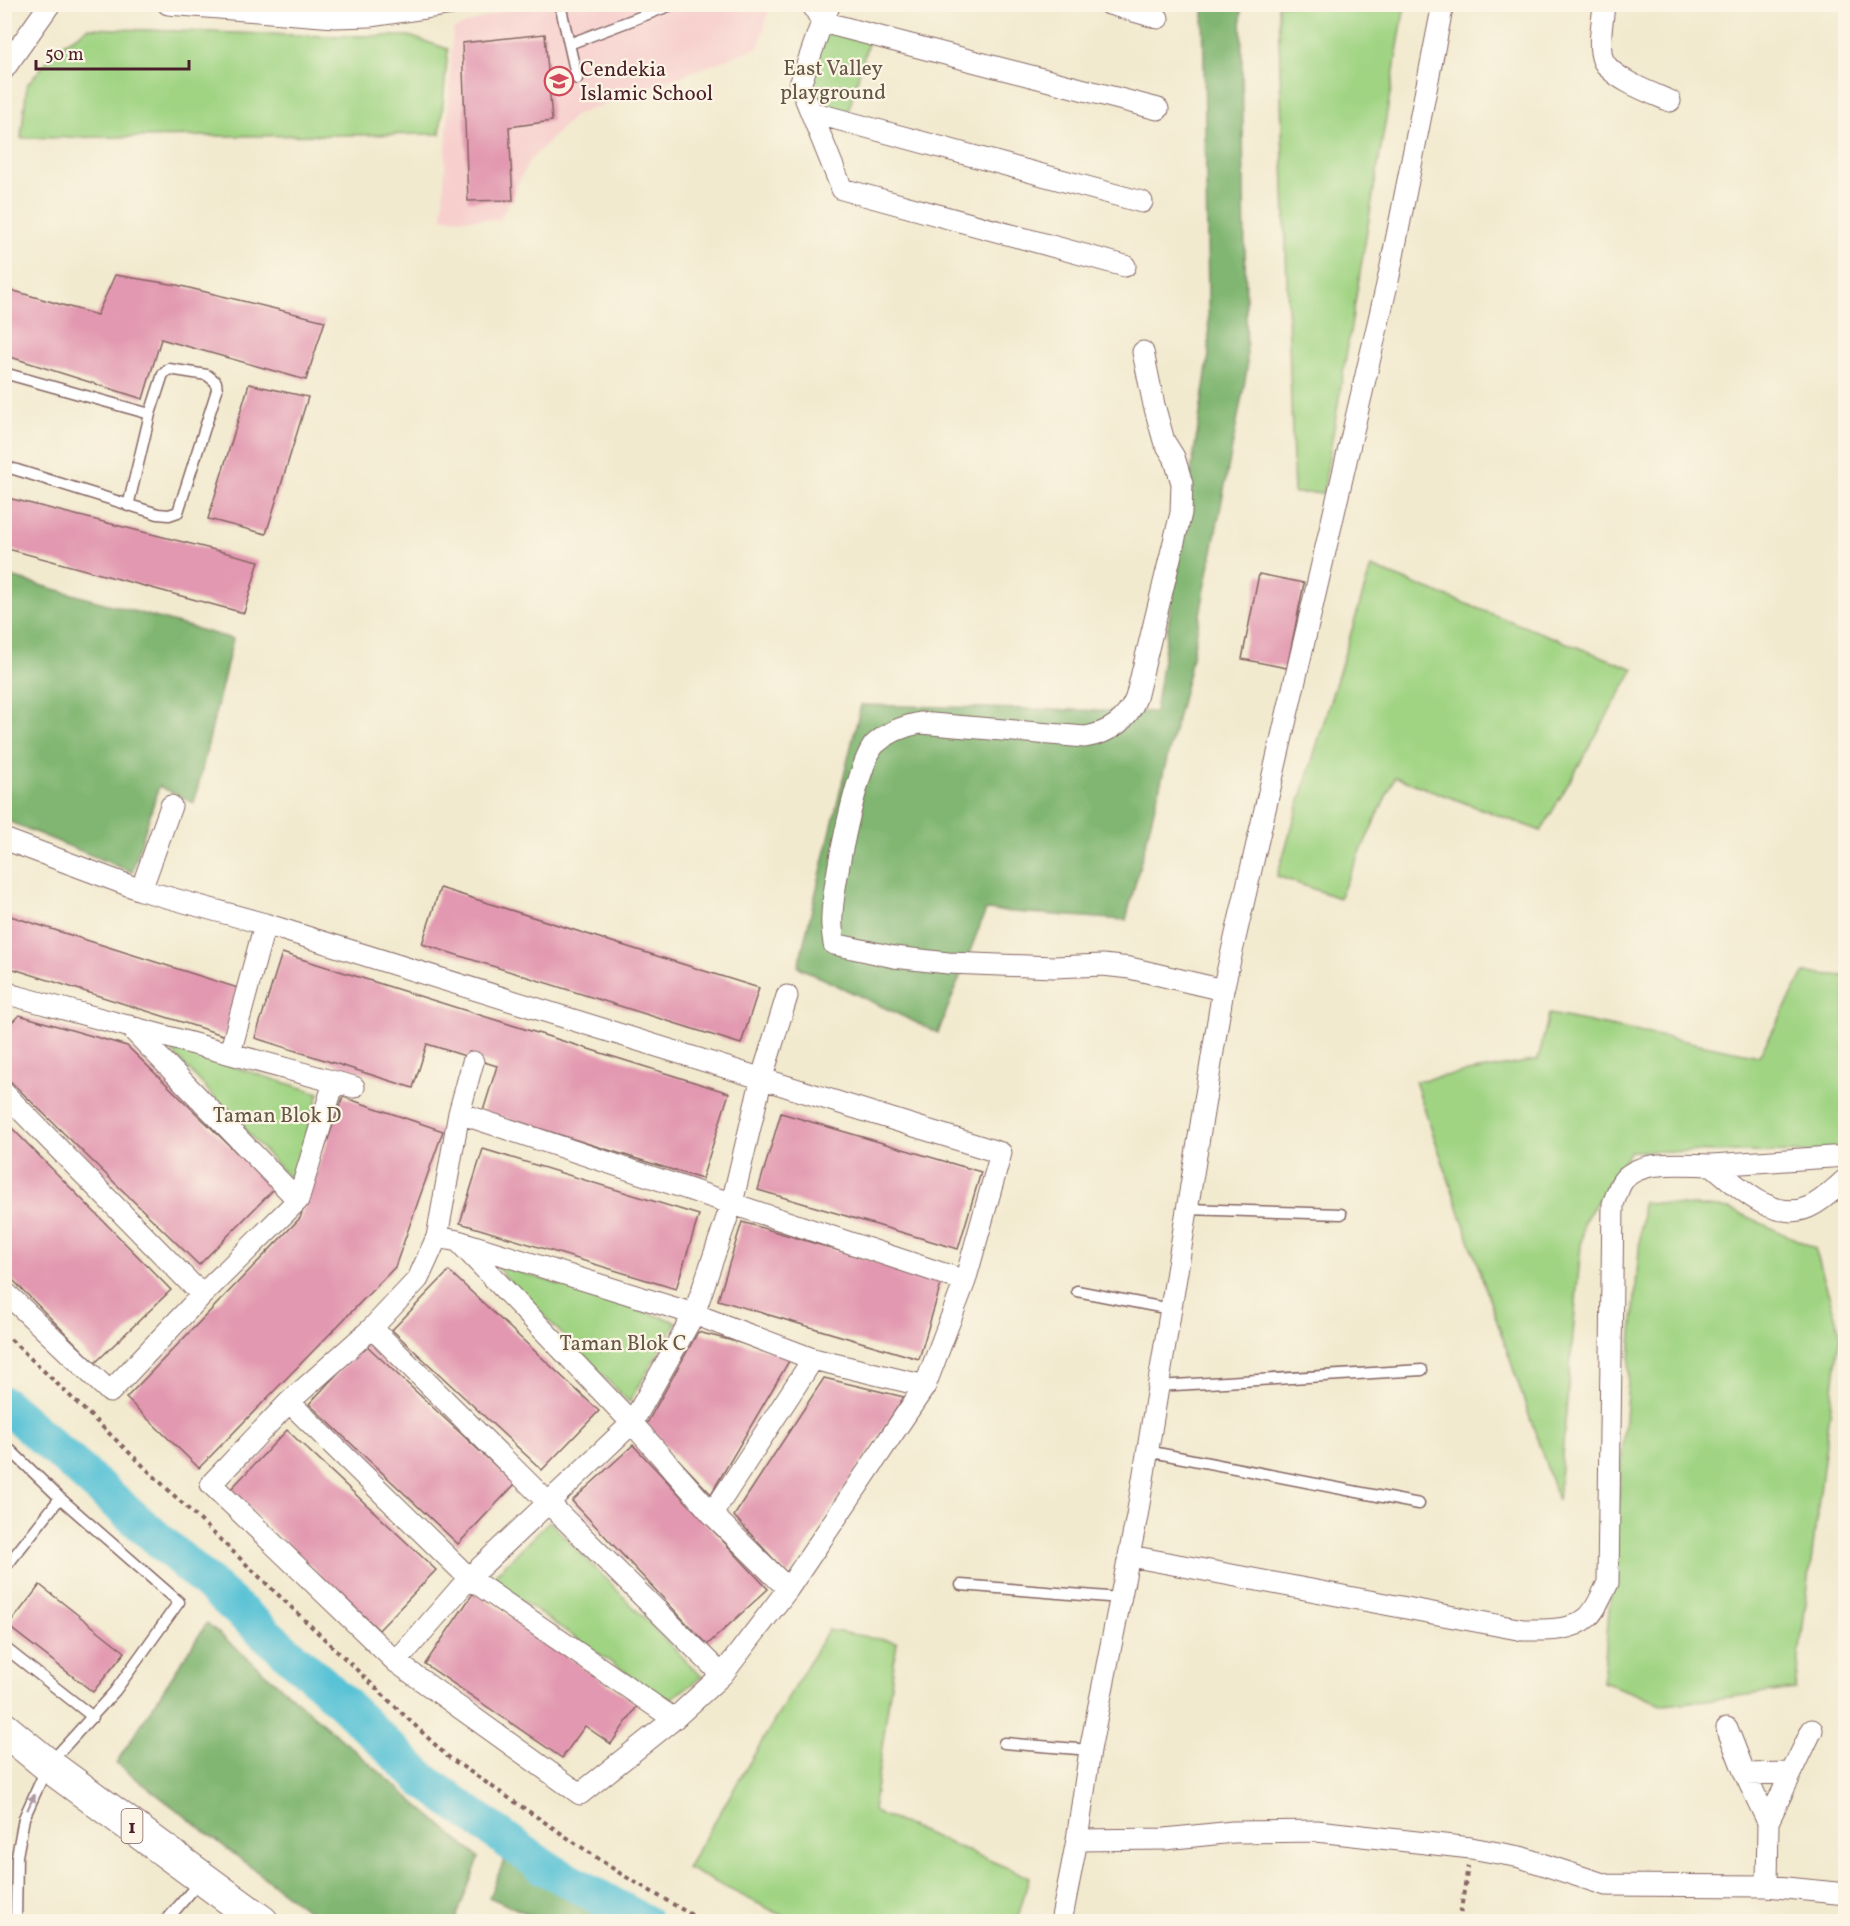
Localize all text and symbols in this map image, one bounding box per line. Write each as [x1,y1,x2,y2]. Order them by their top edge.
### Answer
scale bar [36,33,189,71]
text: 50 m [45,43,84,68]
park label: East Valley playground [780,55,886,108]
place label: Cendekia Islamic School [580,56,713,109]
school or university icon: Cendekia Islamic School [543,65,575,97]
park label: Taman Blok D [213,1102,341,1131]
park label: Taman Blok C [560,1330,686,1359]
one-way arrow [26,1793,36,1811]
road number: 1 [122,1809,142,1843]

